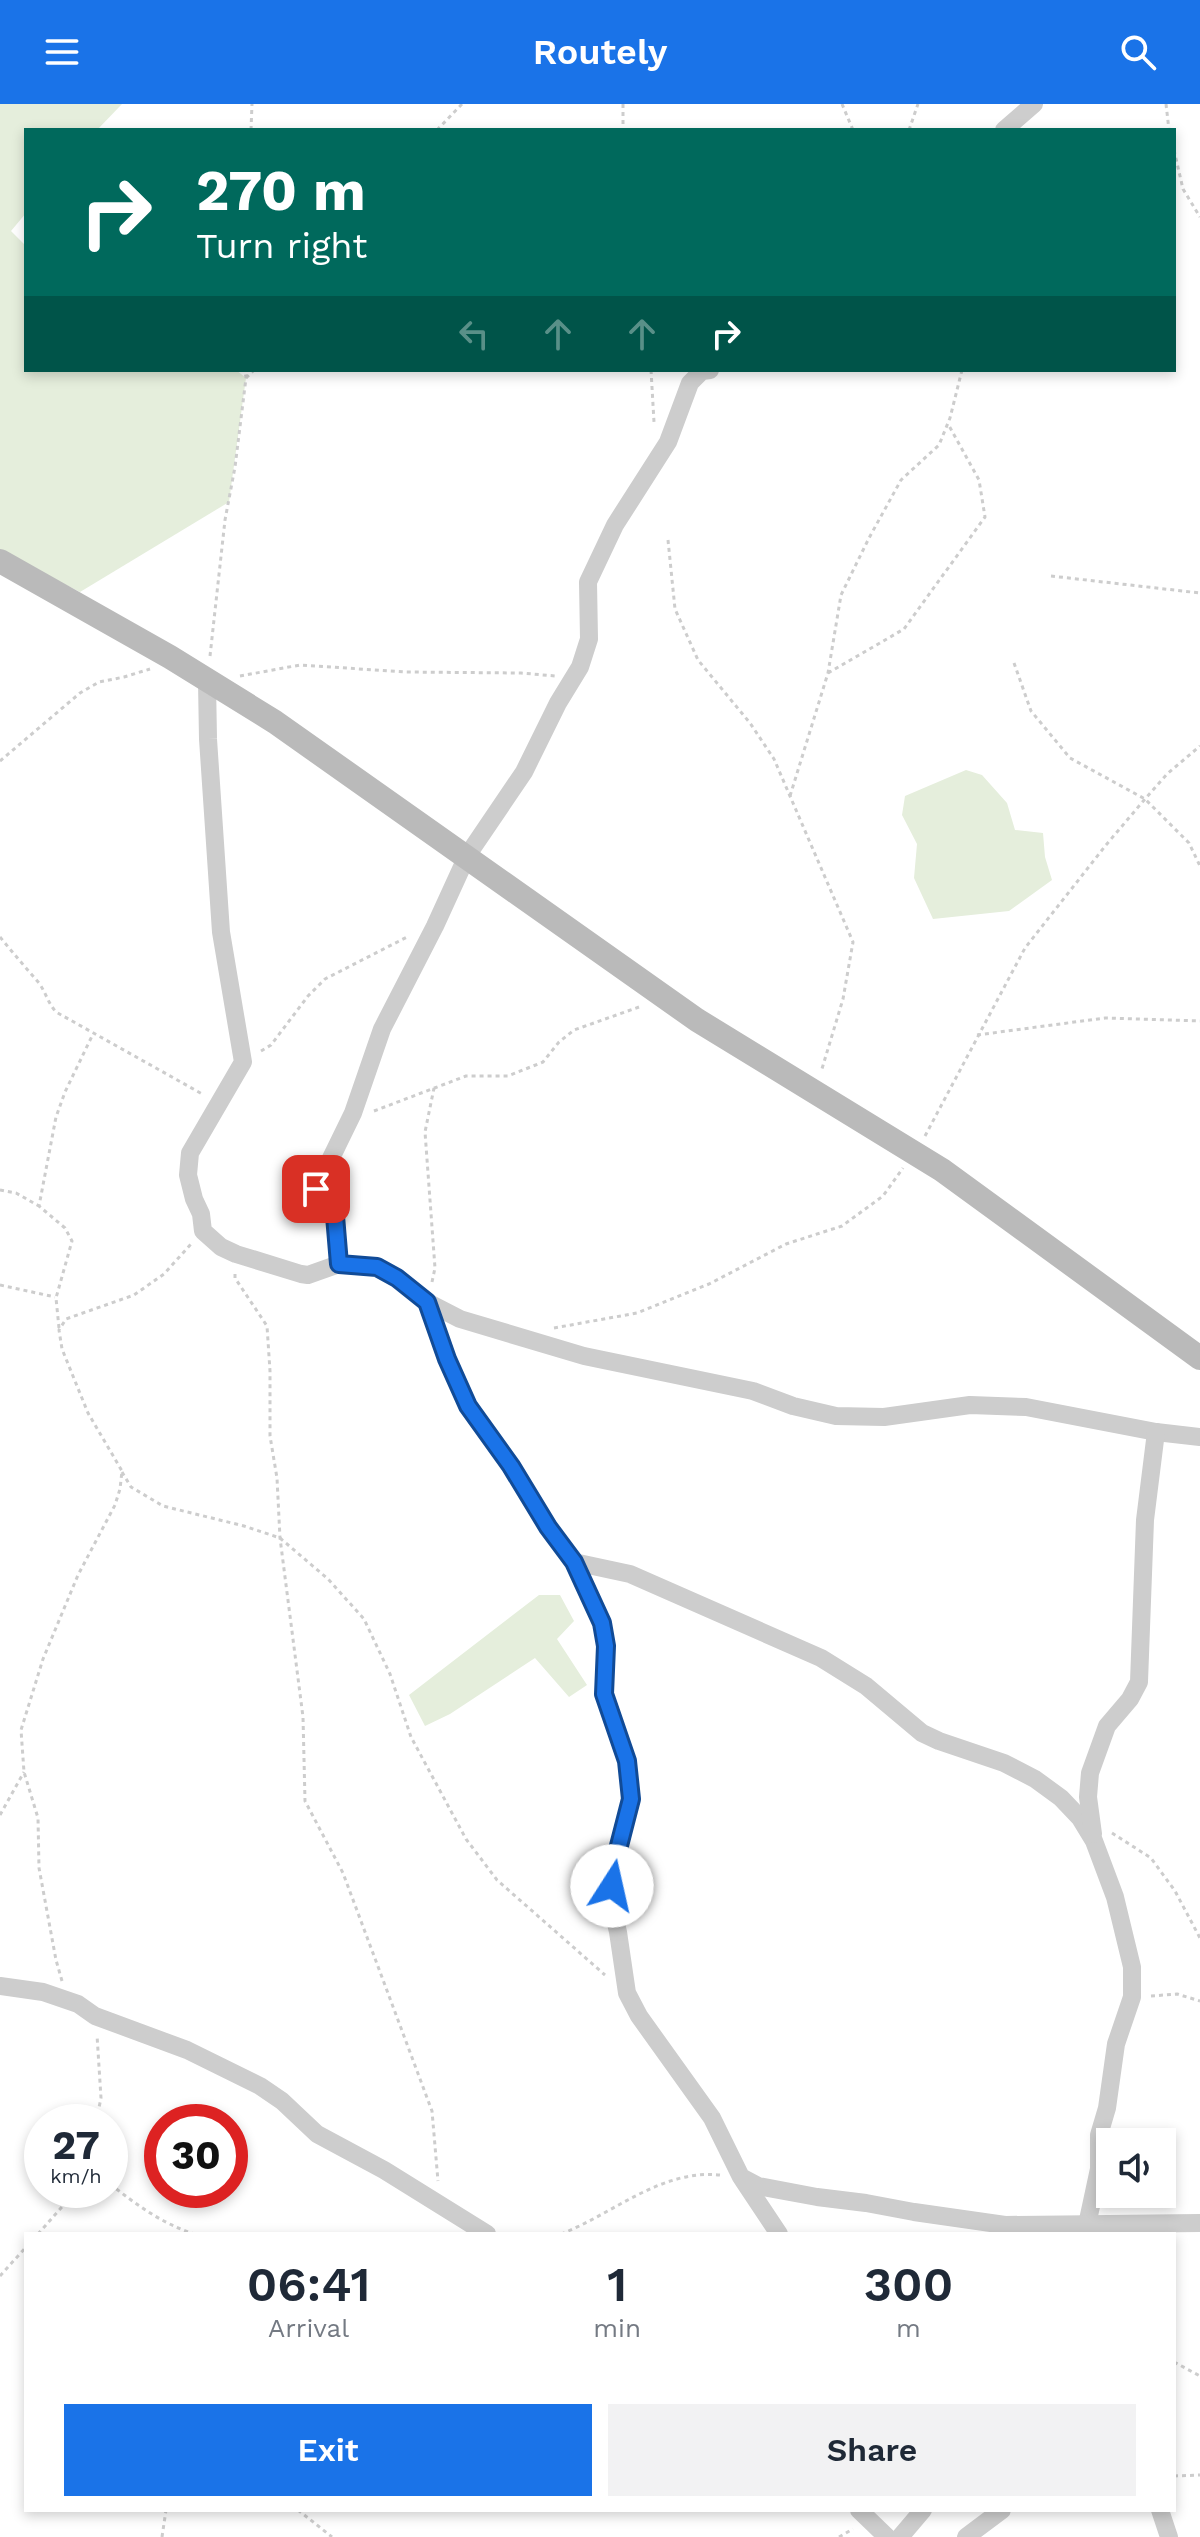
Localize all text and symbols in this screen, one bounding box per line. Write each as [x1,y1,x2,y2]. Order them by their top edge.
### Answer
icon: menu [40,30,84,74]
icon: search [1116,30,1160,74]
text: Routely [533,31,667,73]
text: 270 m [196,158,366,224]
icon: right [64,160,168,264]
text: Turn right [196,225,367,267]
icon: left [452,312,496,356]
icon: ahead [536,312,580,356]
icon: ahead [620,312,664,356]
icon: right [704,312,748,356]
pin [282,1155,350,1223]
icon: arrive [294,1167,338,1211]
position arrow [570,1844,654,1928]
speed limit sign: 30 [144,2104,248,2208]
text: 27 [52,2122,100,2169]
map controls [1096,2128,1176,2208]
button: sound [1096,2128,1176,2208]
text: km/h [50,2164,102,2188]
text: 06:41 [247,2256,370,2313]
text: 1 [607,2256,627,2313]
text: 300 [864,2256,953,2313]
text: Arrival [268,2313,349,2343]
text: min [593,2313,641,2343]
text: m [896,2313,921,2343]
button: Exit [64,2404,592,2496]
button: Share [608,2404,1136,2496]

